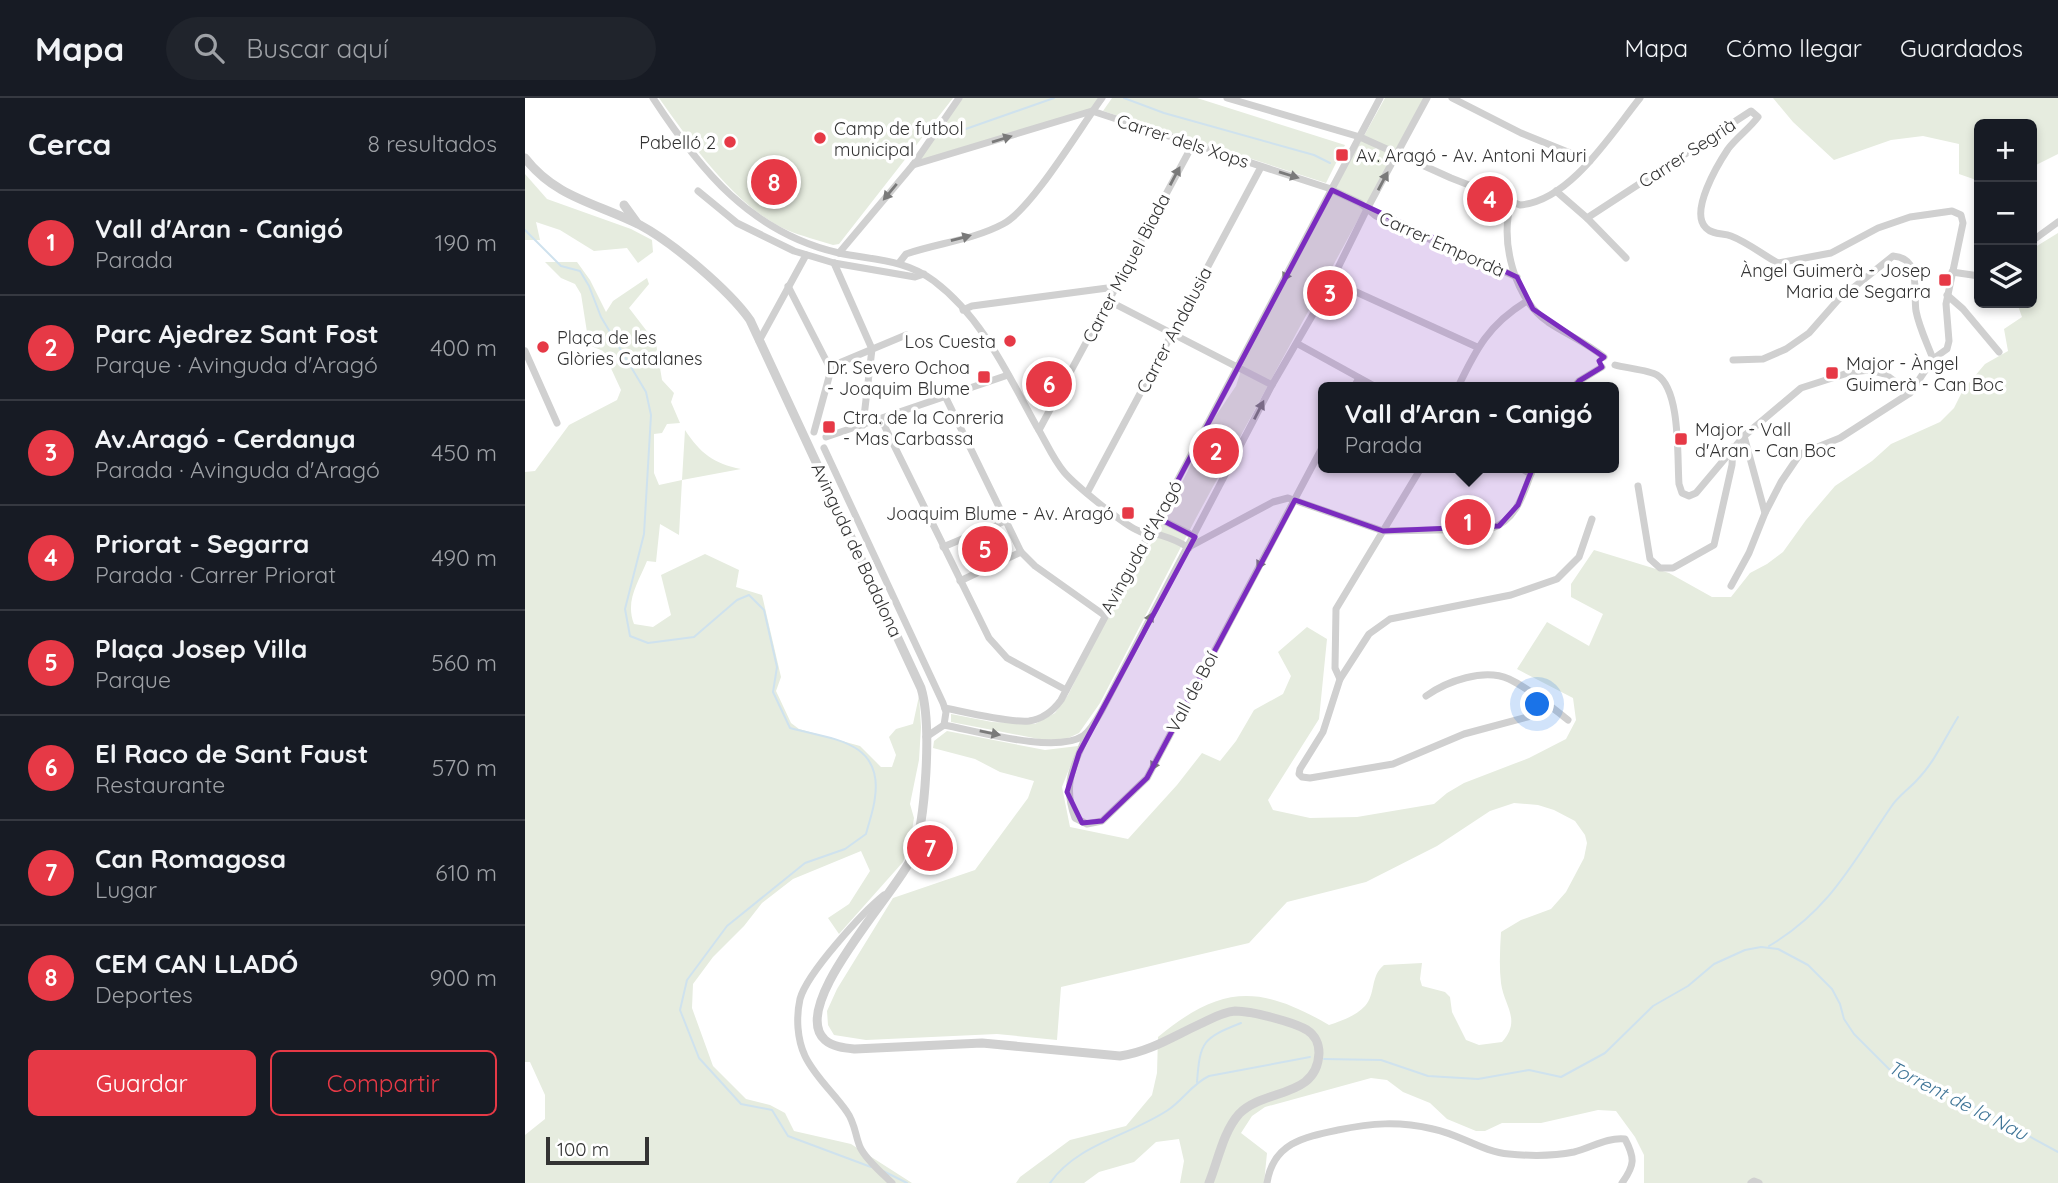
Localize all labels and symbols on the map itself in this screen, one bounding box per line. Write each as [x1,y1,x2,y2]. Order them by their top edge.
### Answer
street label: Carrer dels Xops [1114,109,1252,173]
street label: Carrer Segrià [1634,113,1740,193]
place label: Camp de futbol municipal [834,117,964,161]
marker: Camp de futbol municipal [812,130,828,146]
place label: Pabelló 2 [639,131,716,154]
one-way arrow [991,133,1012,143]
marker: Pabelló 2 [722,134,738,150]
place label: Av. Aragó - Av. Antoni Mauri [1356,144,1587,167]
marker: Av. Aragó - Av. Antoni Mauri [1334,147,1350,163]
pin: 8 [751,156,797,208]
one-way arrow [1169,167,1181,186]
one-way arrow [1278,170,1299,181]
one-way arrow [1377,171,1388,191]
pin: 4 [1467,173,1513,225]
one-way arrow [883,184,898,201]
street label: Carrer Miquel Biada [1077,190,1175,346]
street label: Carrer Empordà [1376,206,1508,282]
one-way arrow [951,233,972,243]
place label: Àngel Guimerà - Josep Maria de Segarra [1741,259,1931,303]
one-way arrow [1282,262,1294,282]
street label: Carrer Andalusia [1131,263,1217,397]
pin: 3 [1307,267,1353,319]
marker: Àngel Guimerà - Josep Maria de Segarra [1937,272,1953,288]
place label: Plaça de les Glòries Catalanes [557,326,703,370]
place label: Los Cuesta [905,330,996,353]
marker: Los Cuesta [1002,333,1018,349]
marker: Plaça de les Glòries Catalanes [535,339,551,355]
place label: Major - Àngel Guimerà - Can Boc [1846,352,2004,396]
place label: Dr. Severo Ochoa - Joaquim Blume [826,356,970,400]
pin: 6 [1026,358,1072,410]
marker: Major - Àngel Guimerà - Can Boc [1824,365,1840,381]
marker: Dr. Severo Ochoa - Joaquim Blume [976,369,992,385]
one-way arrow [1253,400,1265,420]
place label: Ctra. de la Conreria - Mas Carbassa [843,406,1004,450]
place label: Major - Vall d'Aran - Can Boc [1695,418,1836,462]
marker: Ctra. de la Conreria - Mas Carbassa [821,419,837,435]
pin: 2 [1193,425,1239,477]
marker: Major - Vall d'Aran - Can Boc [1673,431,1689,447]
street label: Avinguda de Badalona [807,459,907,641]
street label: Avinguda d'Aragó [1095,476,1187,618]
pin: 1 [1445,496,1491,548]
place label: Joaquim Blume - Av. Aragó [886,502,1114,525]
marker: Joaquim Blume - Av. Aragó [1120,505,1136,521]
pin: 5 [962,523,1008,575]
one-way arrow [1257,550,1268,570]
one-way arrow [1143,612,1154,632]
street label: Vall de Boí [1161,648,1223,736]
your location [1520,687,1554,721]
one-way arrow [979,728,1001,739]
one-way arrow [1150,751,1161,771]
pin: 7 [907,822,953,874]
water label: Torrent de la Nau [1885,1055,2033,1146]
scale bar [546,1134,649,1166]

